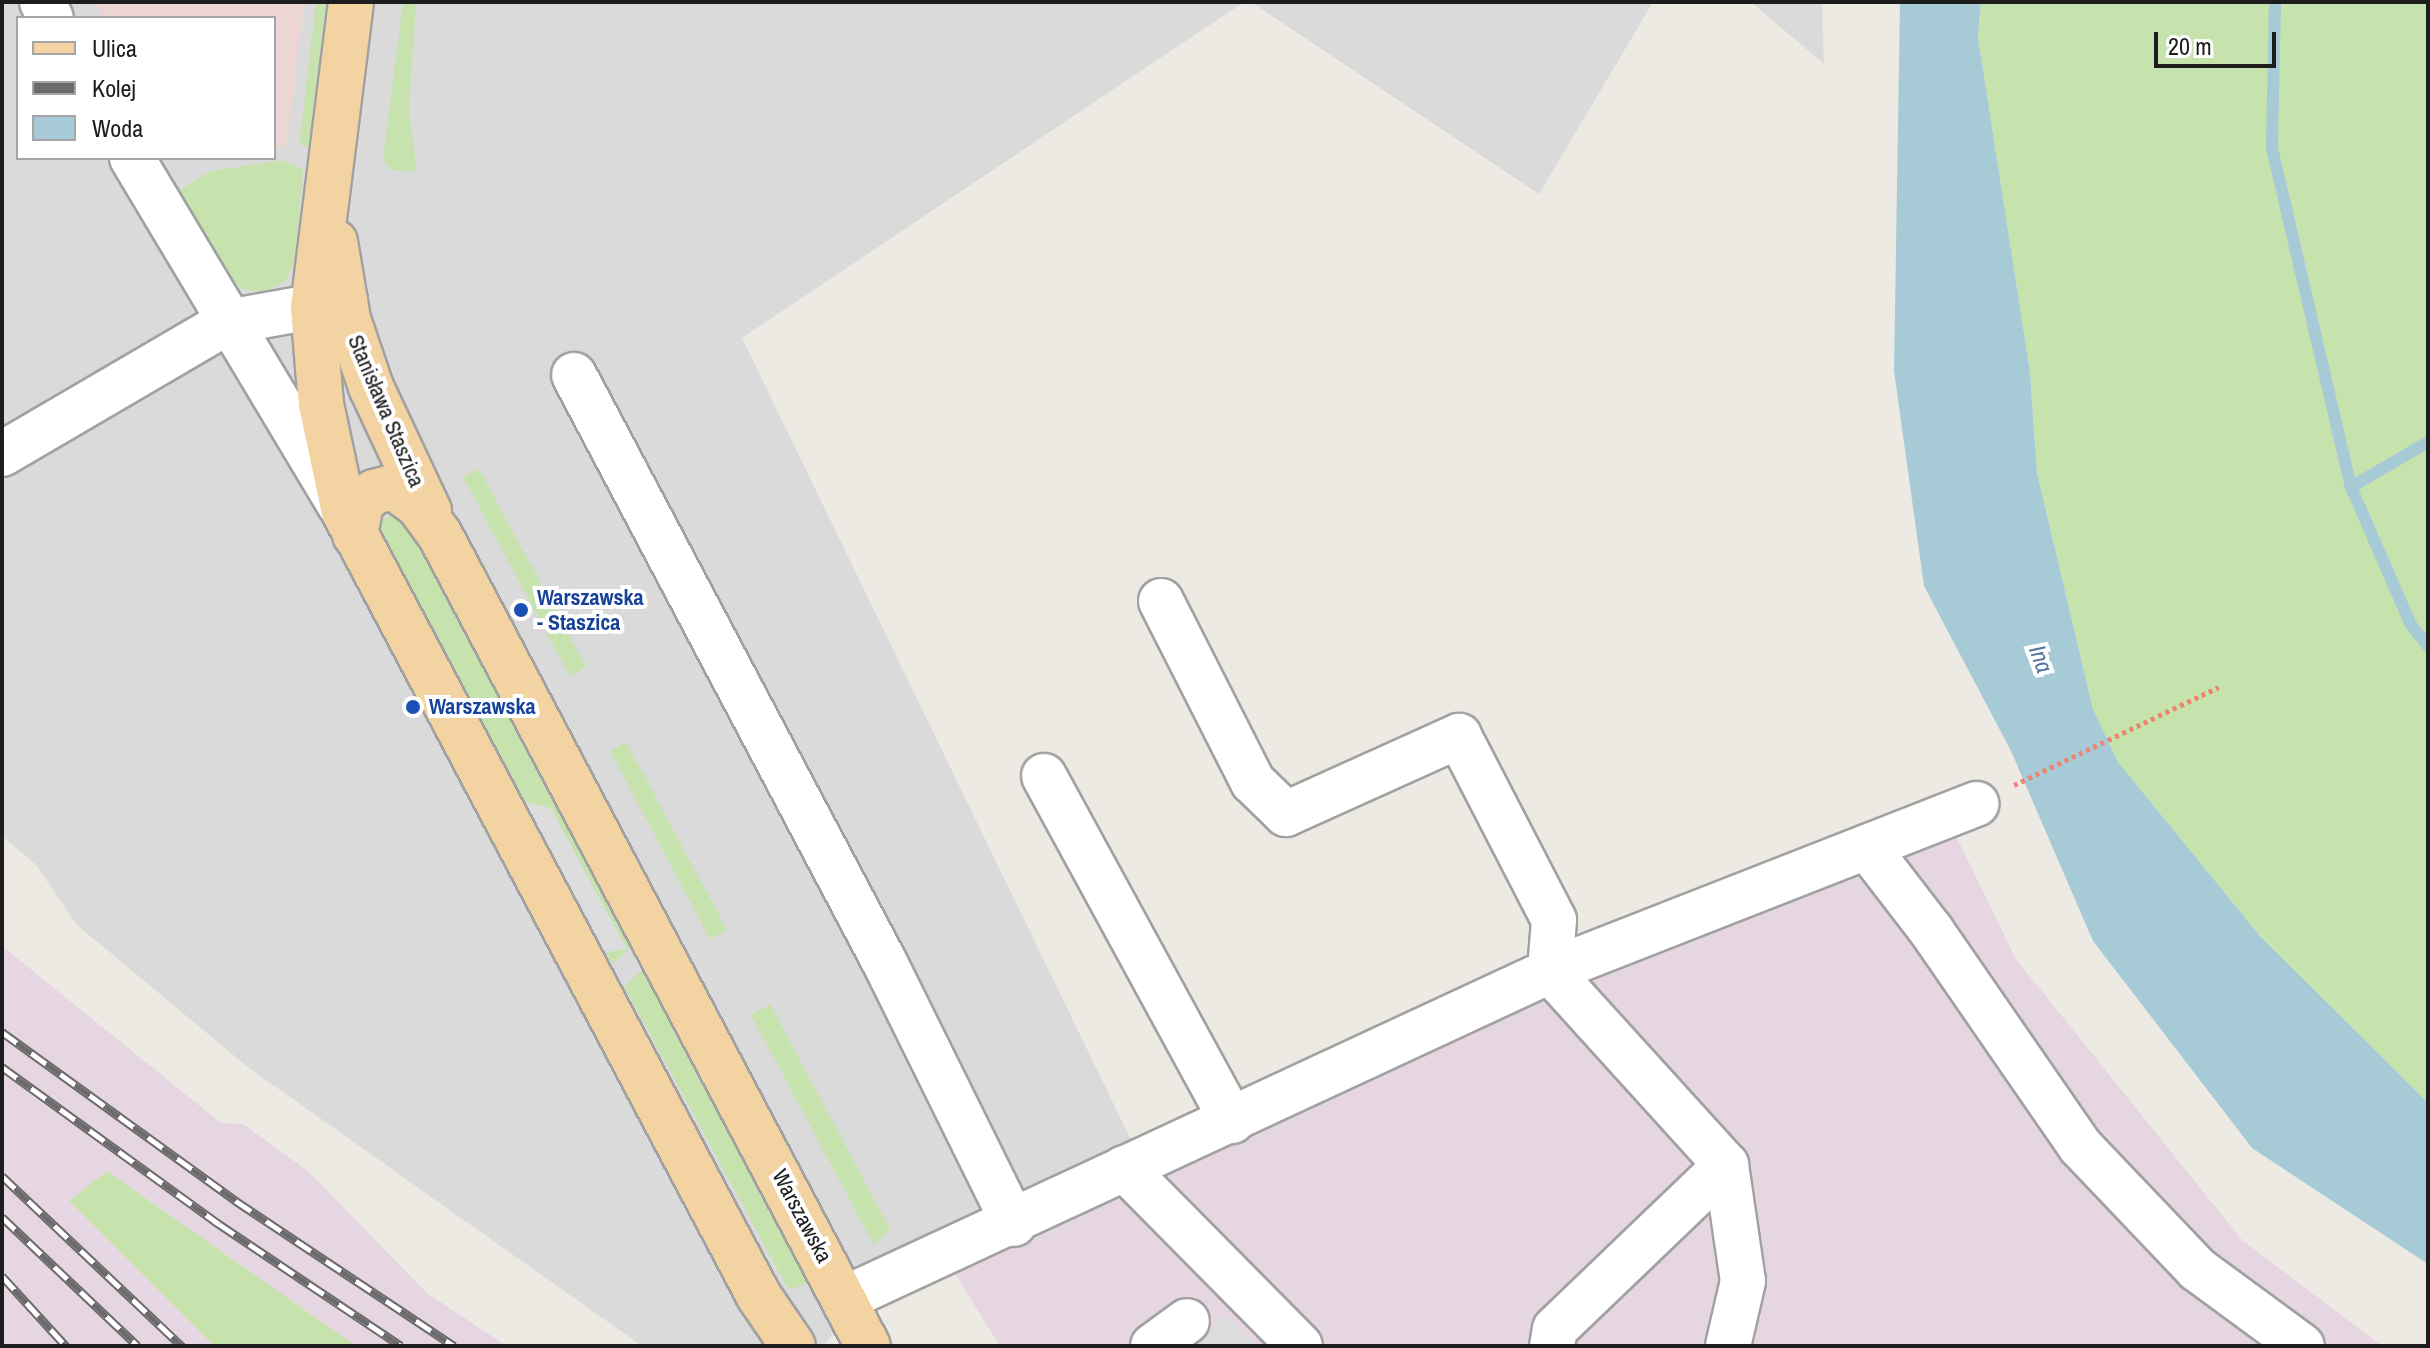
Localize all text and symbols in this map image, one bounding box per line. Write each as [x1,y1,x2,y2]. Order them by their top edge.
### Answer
legend [16,16,276,160]
scale bar [2158,16,2280,66]
text: 20 m [2168,30,2212,62]
text: Ulica [92,32,137,64]
text: Kolej [92,72,136,104]
text: Woda [92,112,143,144]
street label: Stanisława Staszica [342,331,430,491]
place label: Warszawska - Staszica [537,584,644,636]
marker: Warszawska - Staszica [512,601,530,619]
water label: Ina [2023,641,2059,677]
place label: Warszawska [429,694,536,720]
marker: Warszawska [404,698,422,716]
street label: Warszawska [767,1165,837,1267]

